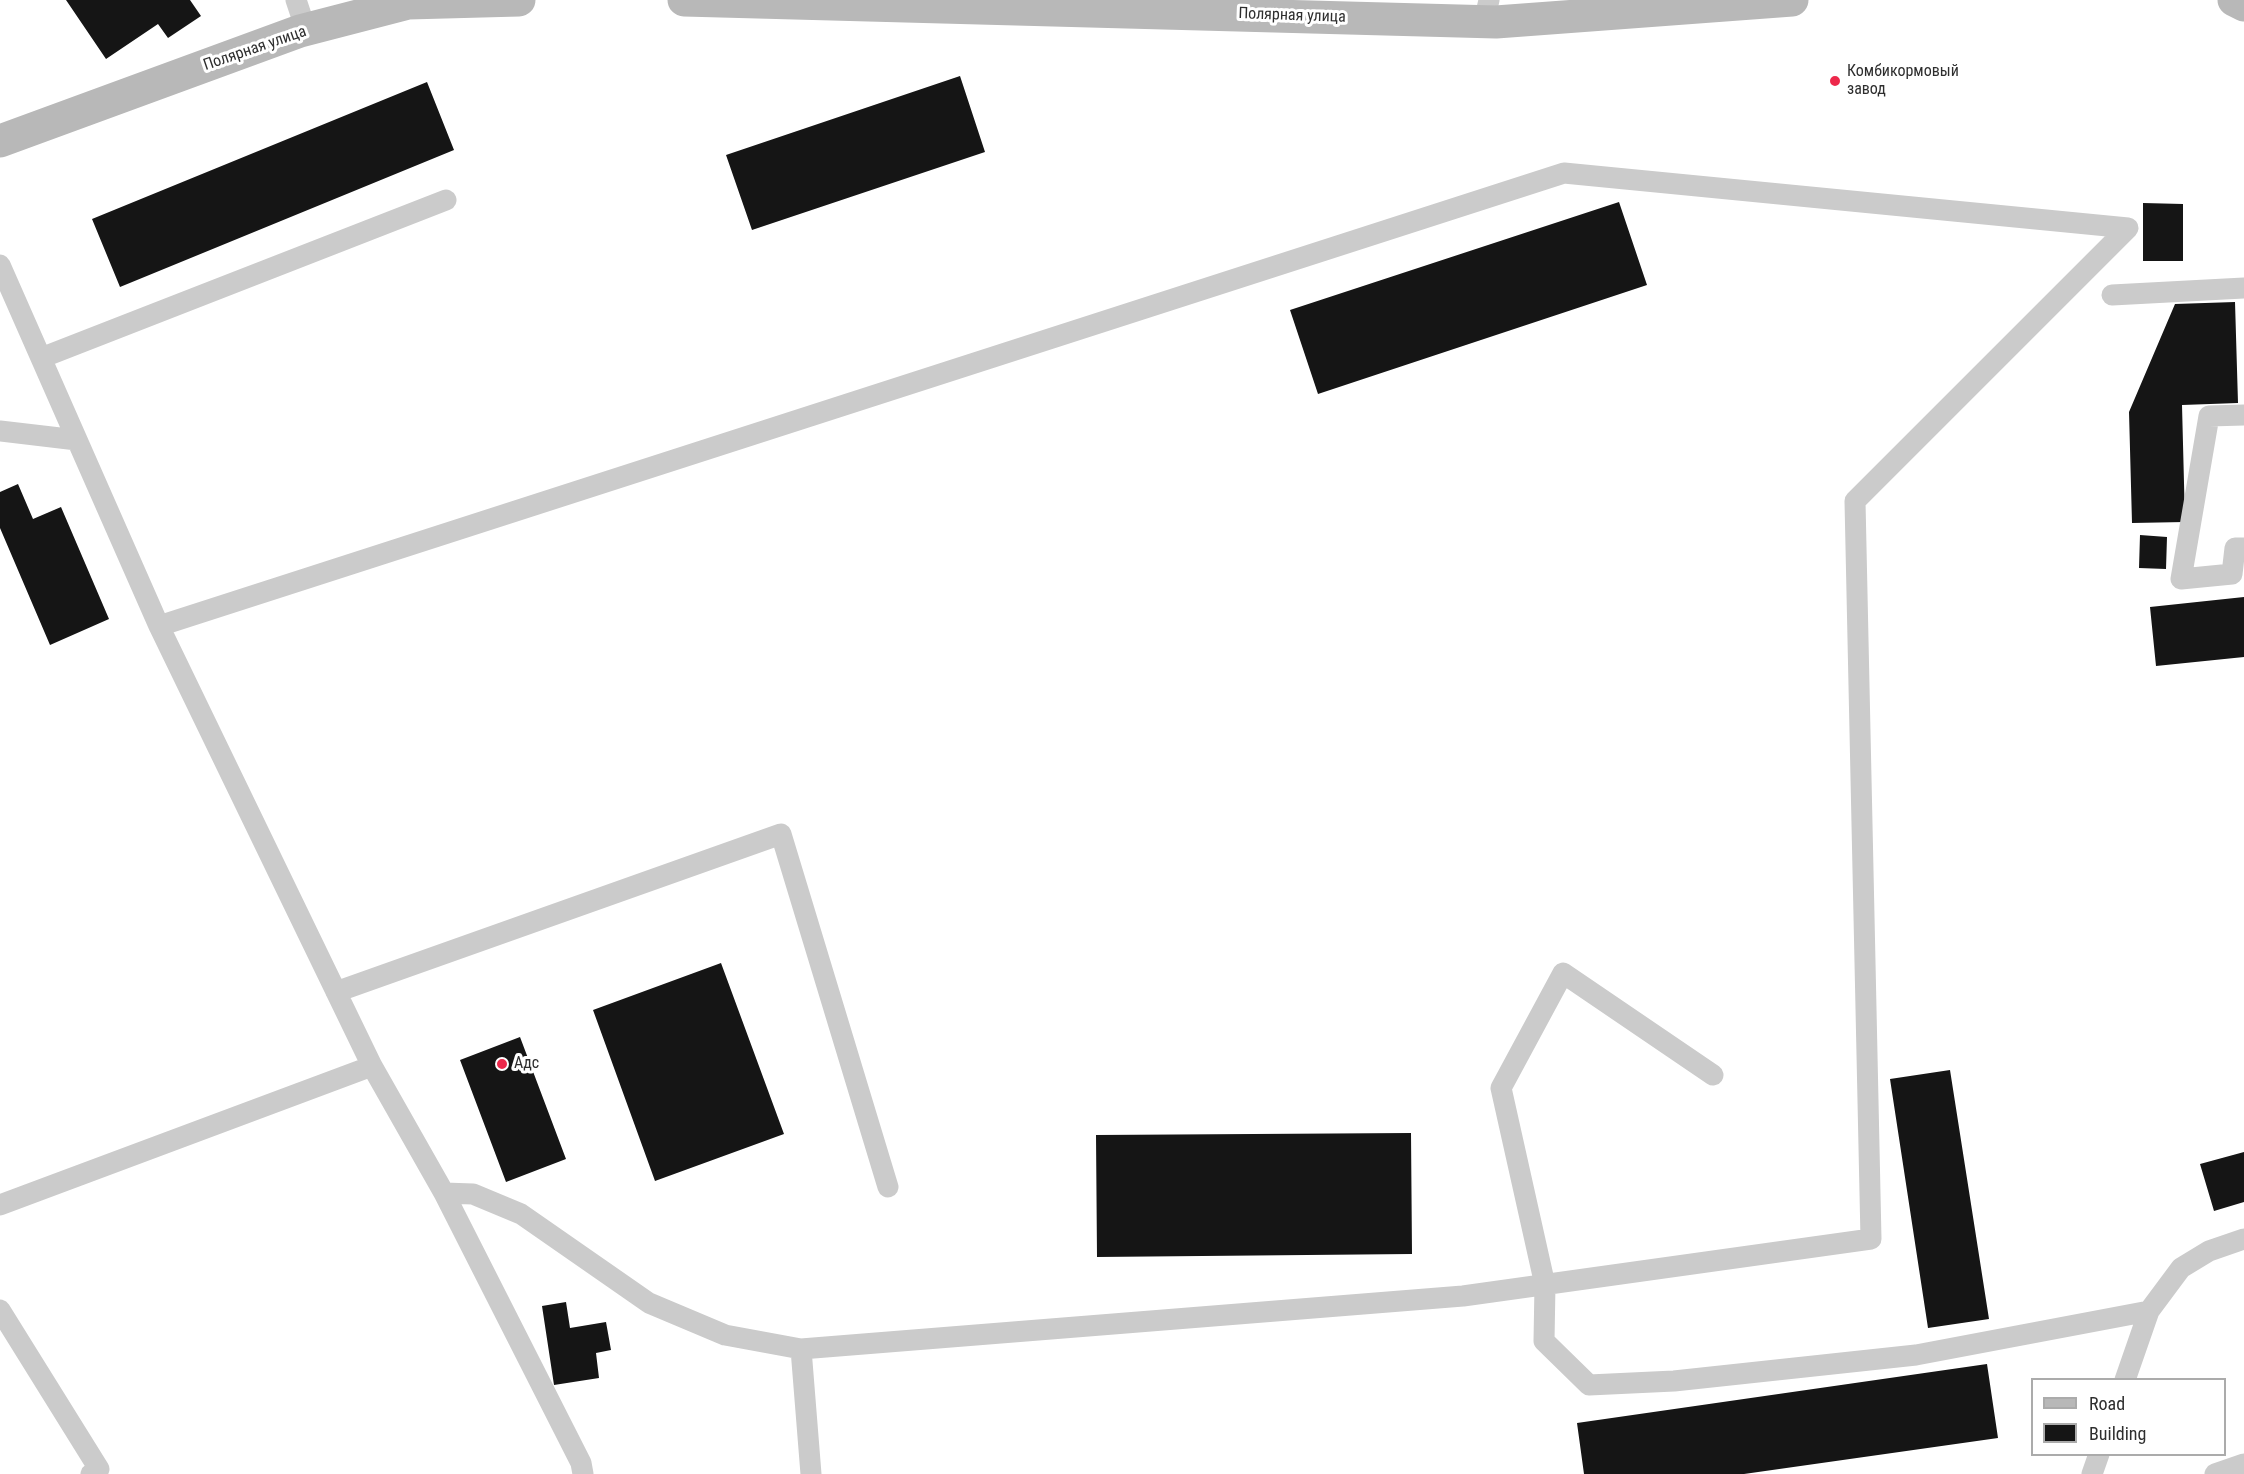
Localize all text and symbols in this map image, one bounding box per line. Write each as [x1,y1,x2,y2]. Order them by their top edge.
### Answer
street label: Полярная улица [1238,5,1346,27]
street label: Полярная улица [201,22,309,76]
place label: Комбикормовый завод [1847,62,1959,100]
marker: Комбикормовый завод [1828,74,1842,88]
place label: Адс [514,1054,539,1074]
marker: Адс [495,1057,509,1071]
legend [2031,1378,2226,1456]
text: Road [2089,1393,2125,1414]
text: Building [2089,1423,2146,1444]

